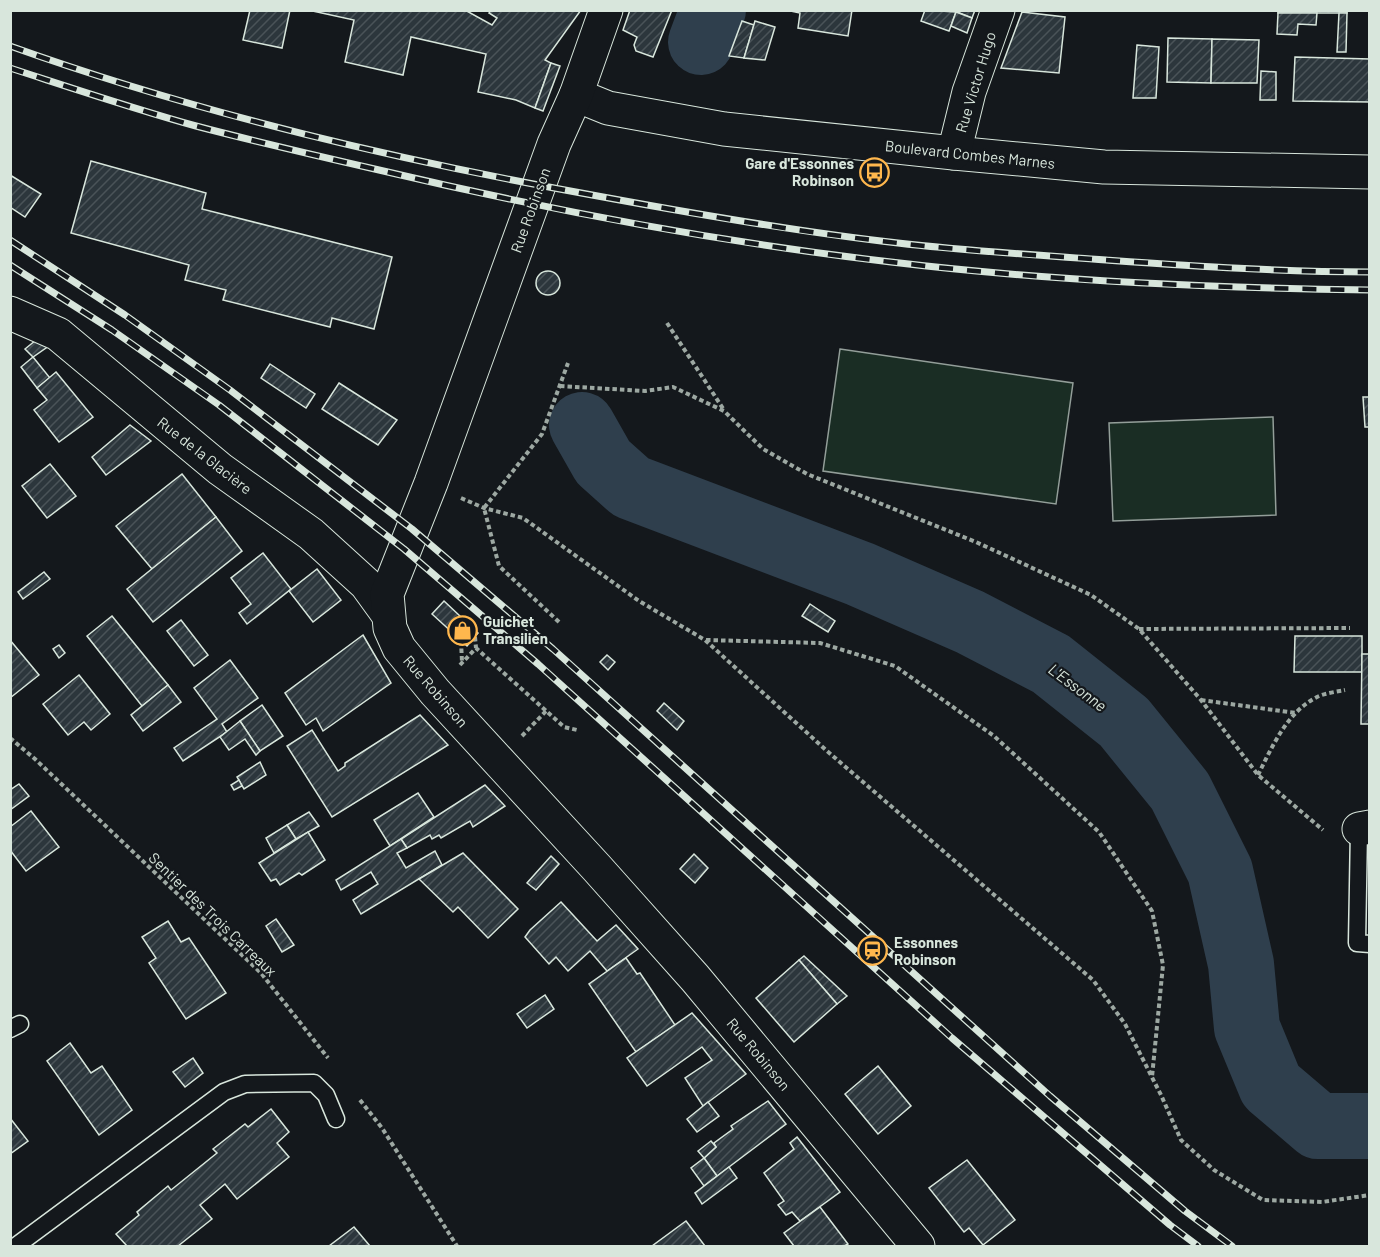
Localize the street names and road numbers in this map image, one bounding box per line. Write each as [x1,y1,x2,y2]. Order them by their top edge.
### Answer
street label: Rue Victor Hugo [951,29,999,135]
street label: Boulevard Combes Marnes [884,136,1056,172]
street label: Rue Robinson [506,165,554,255]
street label: Rue de la Glacière [154,413,256,497]
street label: Rue Robinson [400,651,472,731]
street label: Sentier des Trois Carreaux [145,848,281,980]
street label: Rue Robinson [723,1014,795,1094]

